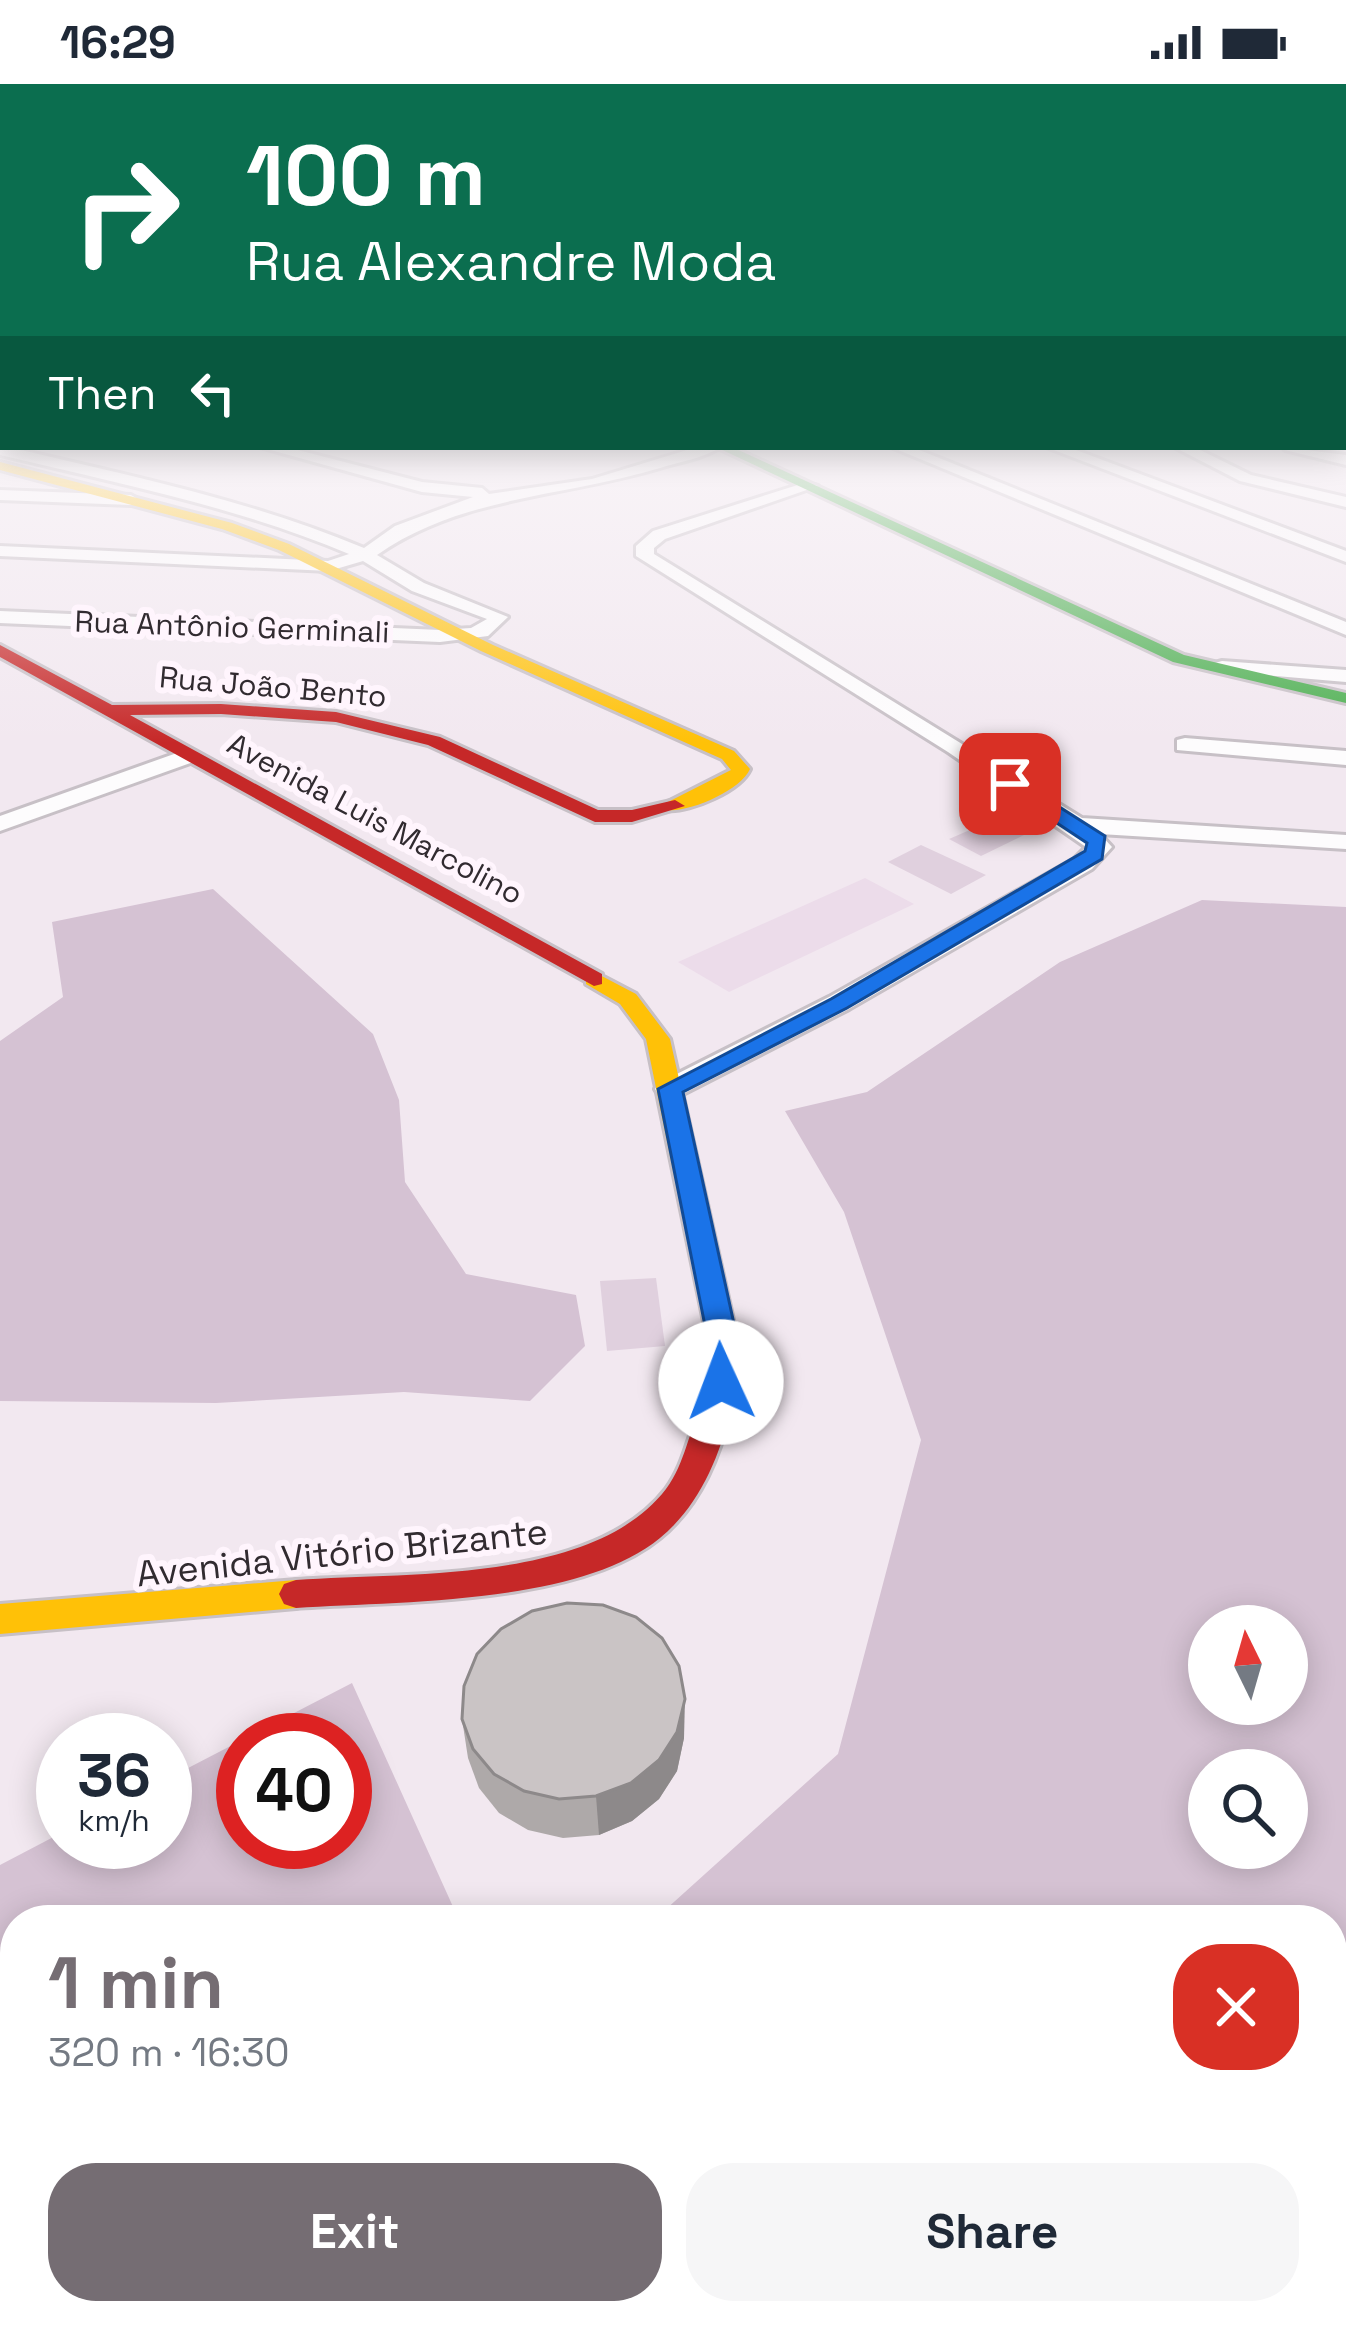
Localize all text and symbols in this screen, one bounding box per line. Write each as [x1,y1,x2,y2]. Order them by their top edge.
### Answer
text: 16:29 [60,14,176,71]
text: 100 m [246,122,486,230]
icon: right [48,132,204,288]
text: Rua Alexandre Moda [246,227,776,296]
icon: left [180,360,246,426]
text: Then [48,365,156,422]
street label: Rua Antônio Germinali [74,602,390,651]
street label: Rua João Bento [158,657,388,716]
street label: Avenida Luis Marcolino [221,724,530,913]
pin [959,733,1061,835]
icon: arrive [977,751,1043,817]
position arrow [658,1319,784,1445]
street label: Avenida Vitório Brizante [134,1509,550,1597]
north arrow [1188,1605,1308,1725]
map controls [1188,1605,1308,1869]
speed limit sign: 40 [216,1713,372,1869]
text: 36 [77,1737,151,1814]
button: search [1188,1749,1308,1869]
text: km/h [78,1801,150,1840]
text: 1 min [48,1937,224,2029]
button: close [1173,1944,1299,2070]
text: 320 m · 16:30 [48,2028,290,2077]
button: Exit [48,2163,662,2301]
button: Share [686,2163,1299,2301]

